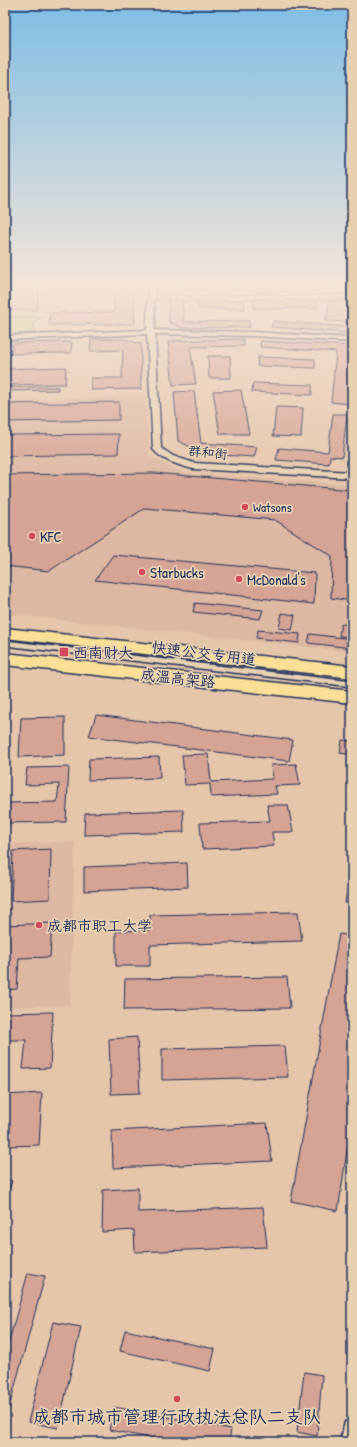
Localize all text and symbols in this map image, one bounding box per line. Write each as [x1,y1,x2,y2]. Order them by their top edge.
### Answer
street label: 群和街 [188,441,228,463]
place label: Watsons [253,498,292,516]
marker: Watsons [240,502,250,512]
place label: KFC [40,526,62,547]
marker: KFC [27,531,37,541]
place label: Starbucks [150,562,204,583]
marker: Starbucks [137,567,147,577]
place label: McDonald's [247,569,306,590]
marker: McDonald's [234,574,244,584]
street label: 快速公交专用道 [151,636,257,670]
place label: 西南财大 [73,642,133,663]
marker: 西南财大 [58,646,70,658]
street label: 成温高架路 [140,664,216,692]
place label: 成都市职工大学 [47,915,152,936]
marker: 成都市职工大学 [34,920,44,930]
marker: 成都市城市管理行政执法总队二支队 [172,1394,182,1404]
place label: 成都市城市管理行政执法总队二支队 [33,1404,321,1429]

